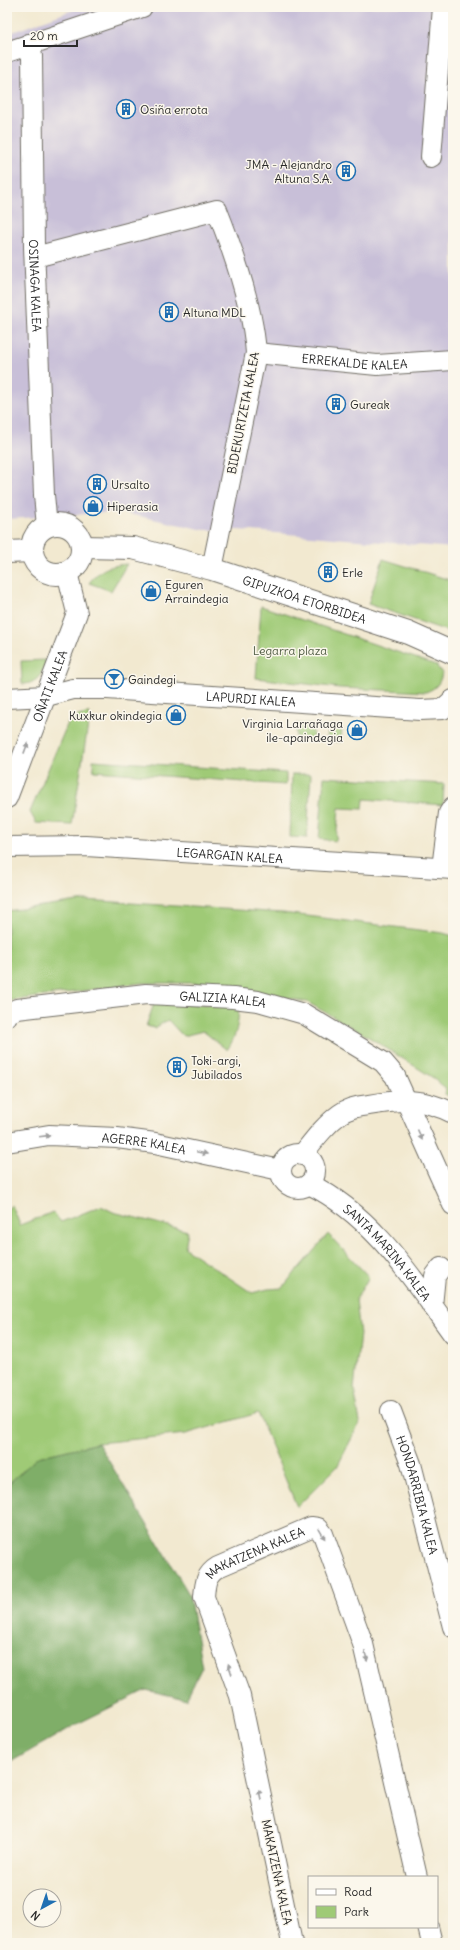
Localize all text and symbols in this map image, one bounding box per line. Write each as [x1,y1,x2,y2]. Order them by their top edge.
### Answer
scale bar [24,22,77,48]
text: 20 m [30,28,58,43]
building icon: Osiña errota [115,98,137,120]
place label: Osiña errota [140,102,208,117]
place label: JMA - Alejandro Altuna S.A. [246,157,332,186]
building icon: JMA - Alejandro Altuna S.A. [335,160,357,182]
street label: OSINAGA KALEA [26,239,45,333]
building icon: Altuna MDL [158,301,180,323]
place label: Altuna MDL [183,305,246,320]
street label: BIDEKURTZETA KALEA [224,350,262,475]
street label: ERREKALDE KALEA [301,350,408,373]
building icon: Gureak [325,393,347,415]
place label: Gureak [350,397,390,412]
building icon: Ursalto [86,473,108,495]
place label: Ursalto [111,477,150,492]
shop icon: Hiperasia [82,495,104,517]
place label: Hiperasia [107,499,158,514]
building icon: Erle [317,561,339,583]
place label: Erle [342,565,363,580]
street label: GIPUZKOA ETORBIDEA [241,572,369,626]
place label: Eguren Arraindegia [165,577,229,606]
shop icon: Eguren Arraindegia [140,580,162,602]
park label: Legarra plaza [253,643,327,658]
street label: OÑATI KALEA [29,648,70,724]
bar icon: Gaindegi [103,668,125,690]
place label: Gaindegi [128,672,176,687]
street label: LAPURDI KALEA [205,688,296,709]
shop icon: Kuxkur okindegia [165,704,187,726]
place label: Kuxkur okindegia [69,708,162,723]
place label: Virginia Larrañaga ile-apaindegia [242,716,343,745]
shop icon: Virginia Larrañaga ile-apaindegia [346,719,368,741]
one-way arrow [23,742,29,754]
street label: LEGARGAIN KALEA [176,844,284,866]
street label: GALIZIA KALEA [179,988,268,1011]
place label: Toki-argi, Jubilados [191,1053,242,1082]
building icon: Toki-argi, Jubilados [166,1056,188,1078]
street label: AGERRE KALEA [101,1130,188,1157]
one-way arrow [417,1130,423,1141]
one-way arrow [39,1133,52,1139]
one-way arrow [196,1150,208,1156]
street label: SANTA MARINA KALEA [340,1201,434,1304]
street label: HONDARRIBIA KALEA [393,1433,441,1556]
street label: MAKATZENA KALEA [202,1523,307,1582]
one-way arrow [318,1528,325,1540]
one-way arrow [364,1650,370,1662]
one-way arrow [227,1663,233,1675]
one-way arrow [257,1789,263,1801]
street label: MAKATZENA KALEA [258,1818,296,1926]
legend [308,1876,438,1928]
text: Road [344,1884,372,1899]
north arrow [22,1888,62,1928]
text: Park [344,1904,369,1919]
text: N [28,1908,43,1923]

